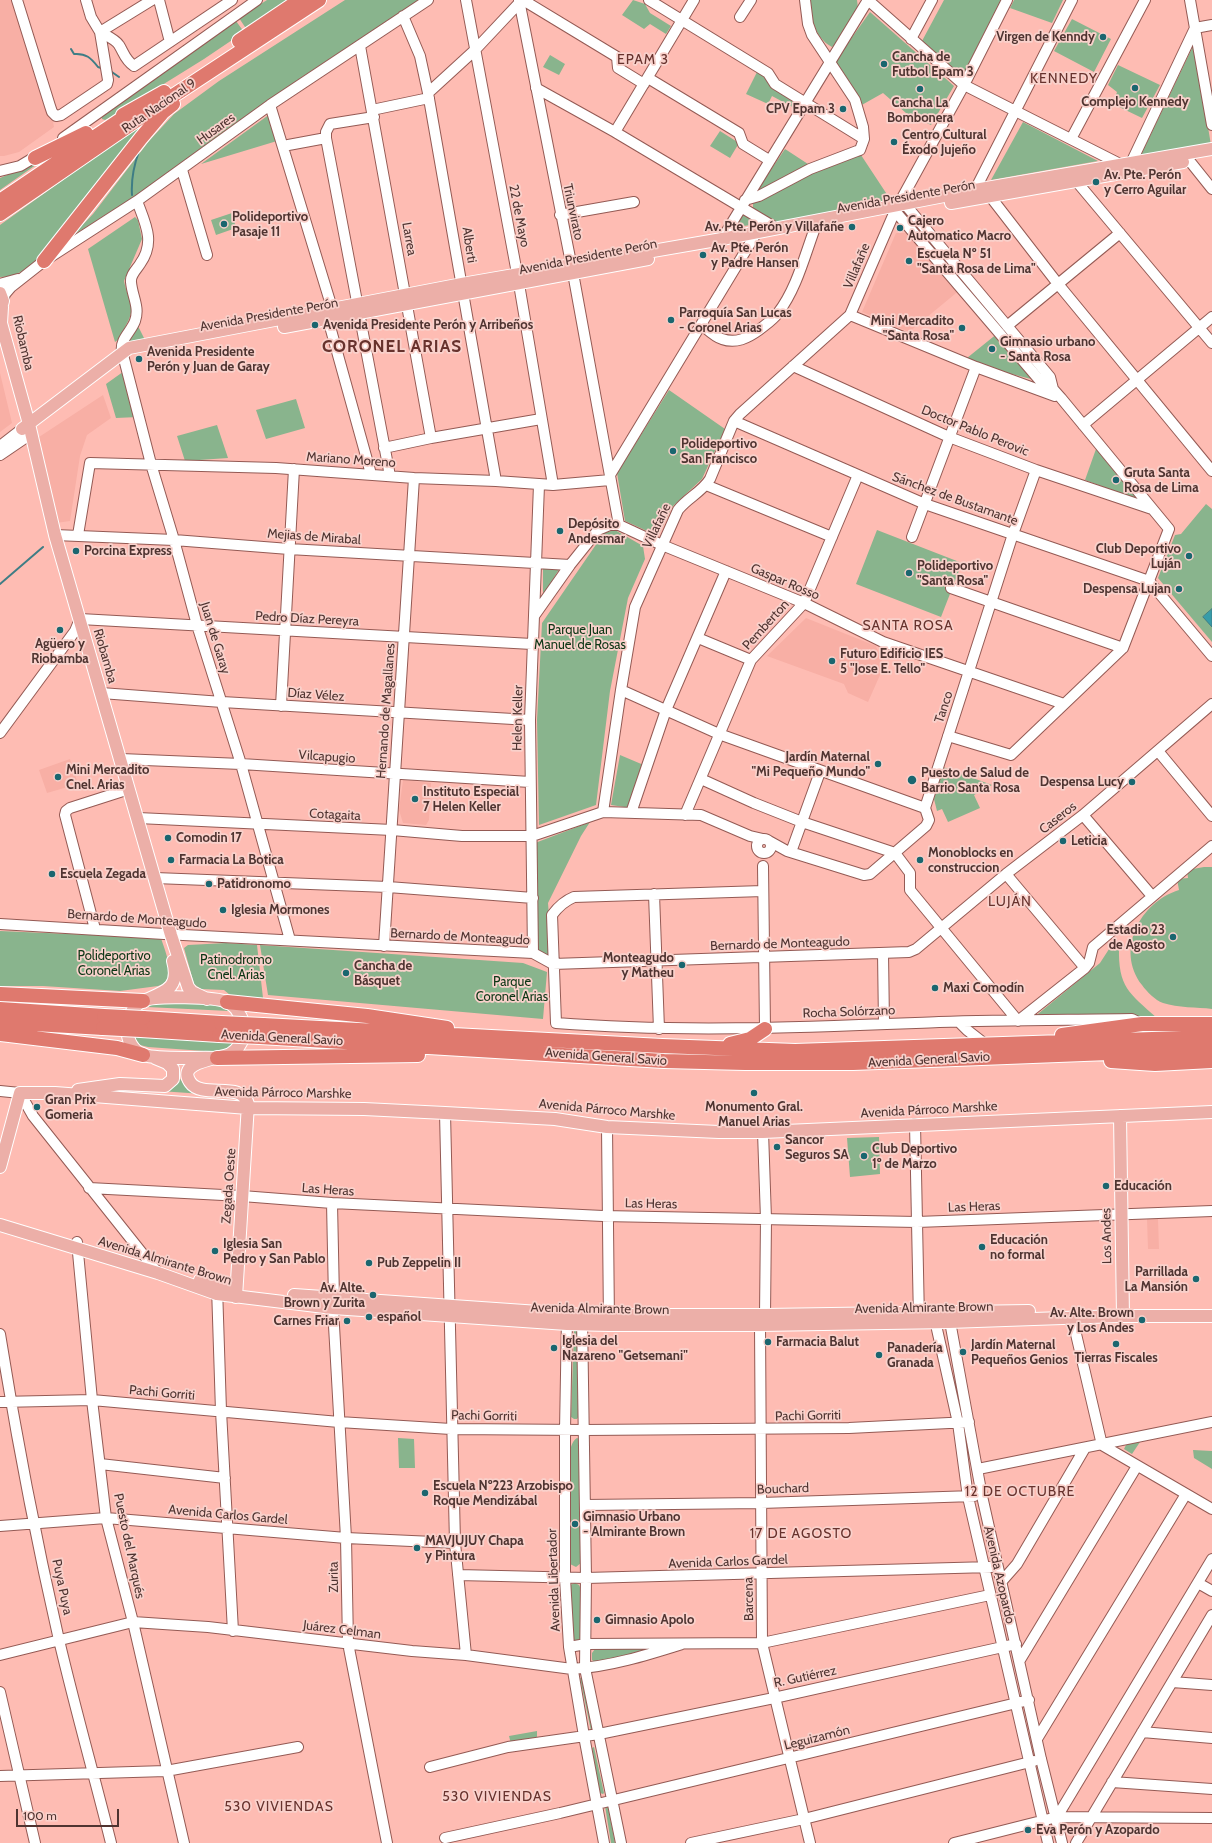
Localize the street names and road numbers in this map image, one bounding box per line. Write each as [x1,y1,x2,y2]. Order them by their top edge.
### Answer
street label: Ruta Nacional 9 [119,75,199,137]
street label: Husares [194,110,238,148]
street label: Avenida Presidente Perón [836,177,976,217]
street label: Triunvirato [559,182,587,242]
street label: 22 de Mayo [505,183,533,249]
street label: Larrea [398,221,420,257]
street label: Alberti [458,226,480,264]
street label: Avenida Presidente Perón [518,236,658,278]
street label: Villafañe [840,241,874,291]
street label: Avenida Presidente Perón [199,295,339,335]
street label: Riobamba [9,314,37,372]
street label: Doctor Pablo Perovic [919,402,1031,460]
street label: Mariano Moreno [306,449,396,471]
street label: Sánchez de Bustamante [890,469,1020,529]
street label: Villafañe [639,501,675,551]
street label: Mejias de Mirabal [267,526,361,548]
street label: Gaspar Rosso [748,560,822,604]
street label: Pemberton [739,597,793,653]
street label: Juan de Garay [197,600,233,676]
street label: Pedro Díaz Pereyra [255,608,359,630]
street label: Riobamba [90,627,120,685]
street label: Hernando de Magallanes [373,643,399,779]
street label: Díaz Vélez [287,685,345,705]
street label: Helen Keller [510,685,526,751]
street label: Tanco [932,689,956,725]
street label: Vilcapugio [298,747,356,767]
street label: Caseros [1036,799,1080,837]
street label: Cotagaita [309,806,361,824]
street label: Bernardo de Monteagudo [67,906,207,932]
street label: Bernardo de Monteagudo [390,926,530,948]
street label: Bernardo de Monteagudo [710,934,850,954]
street label: Rocha Solórzano [802,1003,896,1021]
street label: Avenida General Savio [221,1027,343,1049]
street label: Avenida General Savio [544,1045,668,1069]
street label: Avenida General Savio [868,1049,990,1071]
street label: Avenida Párroco Marshke [214,1084,352,1102]
street label: Avenida Párroco Marshke [538,1096,676,1124]
street label: Avenida Párroco Marshke [860,1099,998,1121]
street label: Zegada Oeste [219,1148,239,1224]
street label: Las Heras [301,1180,355,1200]
street label: Las Heras [625,1196,677,1212]
street label: Las Heras [948,1198,1000,1216]
street label: Los Andes [1099,1208,1115,1264]
street label: Avenida Almirante Brown [96,1233,234,1289]
street label: Avenida Almirante Brown [854,1299,994,1317]
street label: Avenida Almirante Brown [530,1300,670,1318]
street label: Pachi Gorriti [128,1382,196,1404]
street label: Pachi Gorriti [451,1408,517,1424]
street label: Pachi Gorriti [775,1408,841,1424]
street label: Bouchard [757,1480,809,1498]
street label: Puesto del Marqués [110,1492,148,1600]
street label: Avenida Carlos Gardel [168,1502,288,1528]
street label: Avenida Azopardo [980,1525,1018,1625]
street label: Avenida Libertador [544,1528,564,1632]
street label: Avenida Carlos Gardel [668,1552,788,1572]
street label: Puya Puya [48,1558,76,1616]
street label: Zurita [326,1561,342,1593]
street label: Barcena [741,1577,757,1621]
street label: Juárez Celman [302,1617,382,1643]
street label: R. Gutiérrez [772,1663,838,1691]
street label: Leguizamón [782,1722,852,1754]

